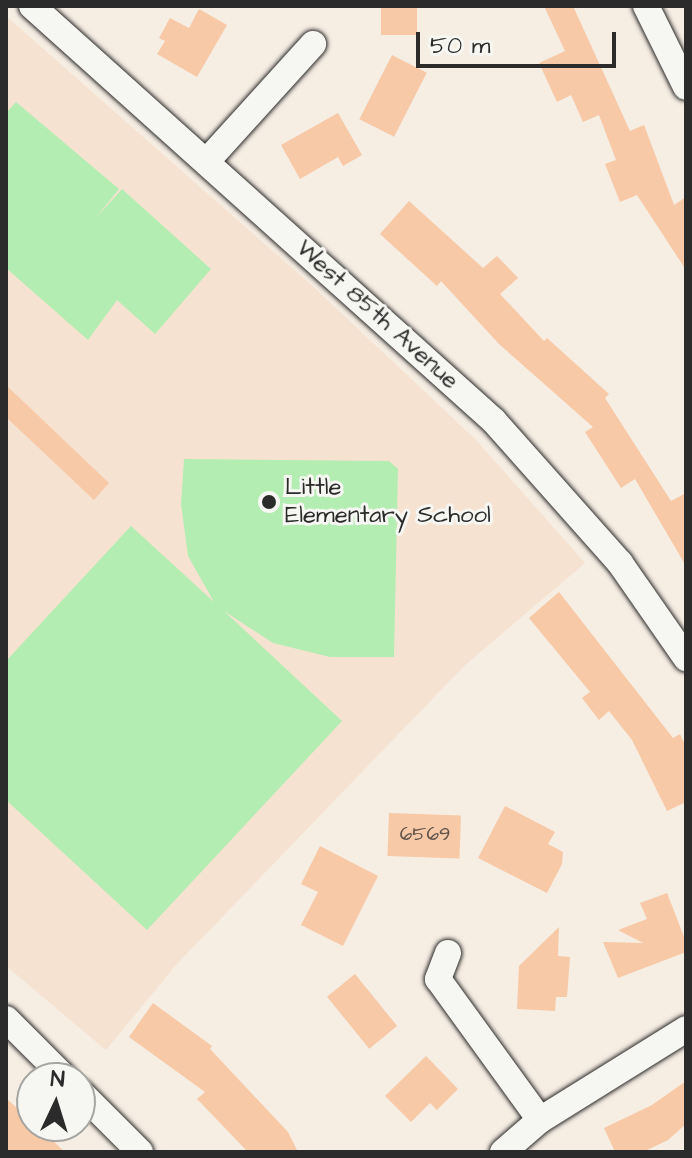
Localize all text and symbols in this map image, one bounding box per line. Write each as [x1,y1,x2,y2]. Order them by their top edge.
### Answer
scale bar [420,16,620,66]
text: 50 m [430,29,490,63]
street label: West 85th Avenue [290,234,464,396]
place label: Little Elementary School [285,474,491,530]
marker: Little Elementary School [260,493,278,511]
house number: 6569 [400,822,450,846]
north arrow [16,1062,96,1142]
text: N [50,1064,66,1095]

